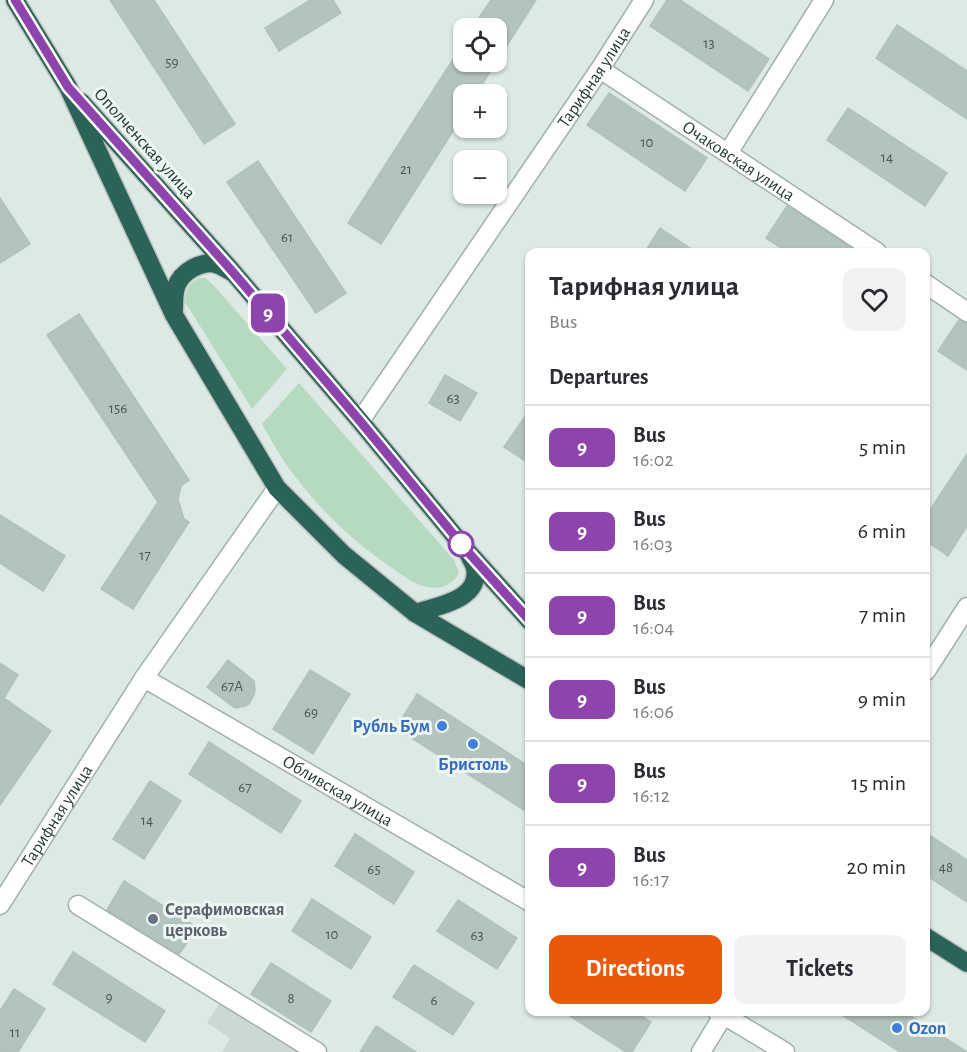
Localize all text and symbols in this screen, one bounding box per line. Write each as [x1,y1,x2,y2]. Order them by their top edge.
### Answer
map controls [453,18,507,204]
button: locate [453,18,507,72]
street label: Тарифная улица [555,24,634,131]
house number: 13 [703,36,715,51]
house number: 59 [165,55,179,70]
button: + [453,84,507,138]
street label: Ополченская улица [90,85,198,202]
street label: Очаковская улица [678,118,797,205]
house number: 10 [640,135,654,150]
button: − [453,150,507,204]
house number: 14 [881,150,893,165]
house number: 21 [400,162,412,177]
house number: 61 [281,230,293,245]
button: heart [843,268,906,331]
text: Тарифная улица [549,273,739,301]
line badge: 9 [248,294,288,332]
text: 9 [263,303,273,324]
text: Bus [549,312,577,332]
text: Departures [549,366,649,388]
house number: 63 [446,391,460,406]
house number: 156 [109,401,127,416]
text: Bus [633,424,666,446]
text: 5 min [859,436,906,458]
text: 9 [577,437,587,458]
text: 16:02 [633,450,674,470]
text: Bus [633,508,666,530]
text: 6 min [858,520,906,542]
text: 9 [577,521,587,542]
unlabelled marker [448,531,474,557]
text: 16:03 [633,534,673,554]
house number: 17 [139,548,151,563]
text: Bus [633,592,666,614]
text: 7 min [859,604,906,626]
text: 9 [577,605,587,626]
text: 16:04 [633,618,674,638]
text: Bus [633,676,666,698]
house number: 67А [221,679,243,694]
text: 9 min [858,688,906,710]
text: 9 [577,689,587,710]
text: 16:06 [633,702,674,722]
house number: 69 [304,705,318,720]
place label: Рубль Бум [352,718,430,736]
marker: Рубль Бум [435,719,449,733]
marker: Бристоль [466,737,480,751]
street label: Обливская улица [279,752,396,830]
place label: Бристоль [438,756,509,774]
text: Bus [633,760,666,782]
street label: Тарифная улица [19,762,96,870]
text: 15 min [851,772,906,794]
text: 9 [577,773,587,794]
house number: 67 [238,780,252,795]
text: 16:12 [633,786,670,806]
house number: 14 [141,813,153,828]
text: Bus [633,844,666,866]
text: 20 min [846,856,906,878]
text: 9 [577,857,587,878]
house number: 48 [939,860,953,875]
house number: 65 [367,862,381,877]
text: 16:17 [633,870,669,890]
place label: Серафимовская церковь [165,901,284,940]
marker: Серафимовская церковь [146,912,160,926]
house number: 10 [325,927,339,942]
house number: 63 [470,928,484,943]
button: Directions [549,935,722,1004]
button: Tickets [734,935,906,1004]
house number: 9 [105,990,113,1005]
house number: 8 [287,991,295,1006]
house number: 6 [430,993,438,1008]
place label: Ozon [909,1020,946,1038]
marker: Ozon [890,1021,904,1035]
house number: 11 [10,1025,20,1040]

